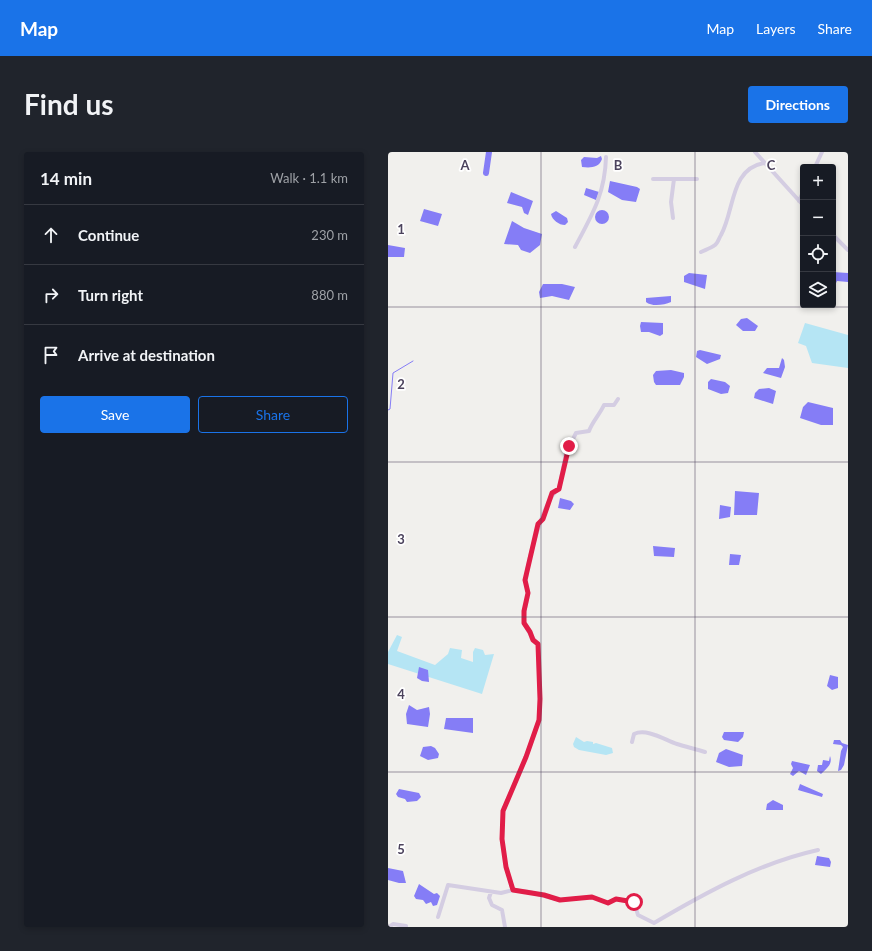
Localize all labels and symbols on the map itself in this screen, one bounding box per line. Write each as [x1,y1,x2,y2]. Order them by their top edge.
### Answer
text: A [459,157,470,173]
text: B [614,157,623,173]
text: C [767,157,776,173]
text: 1 [397,221,405,237]
text: 2 [397,376,405,392]
route end [560,437,578,455]
text: 3 [397,531,405,547]
text: 4 [397,686,405,702]
text: 5 [397,841,405,857]
route start [625,893,643,911]

